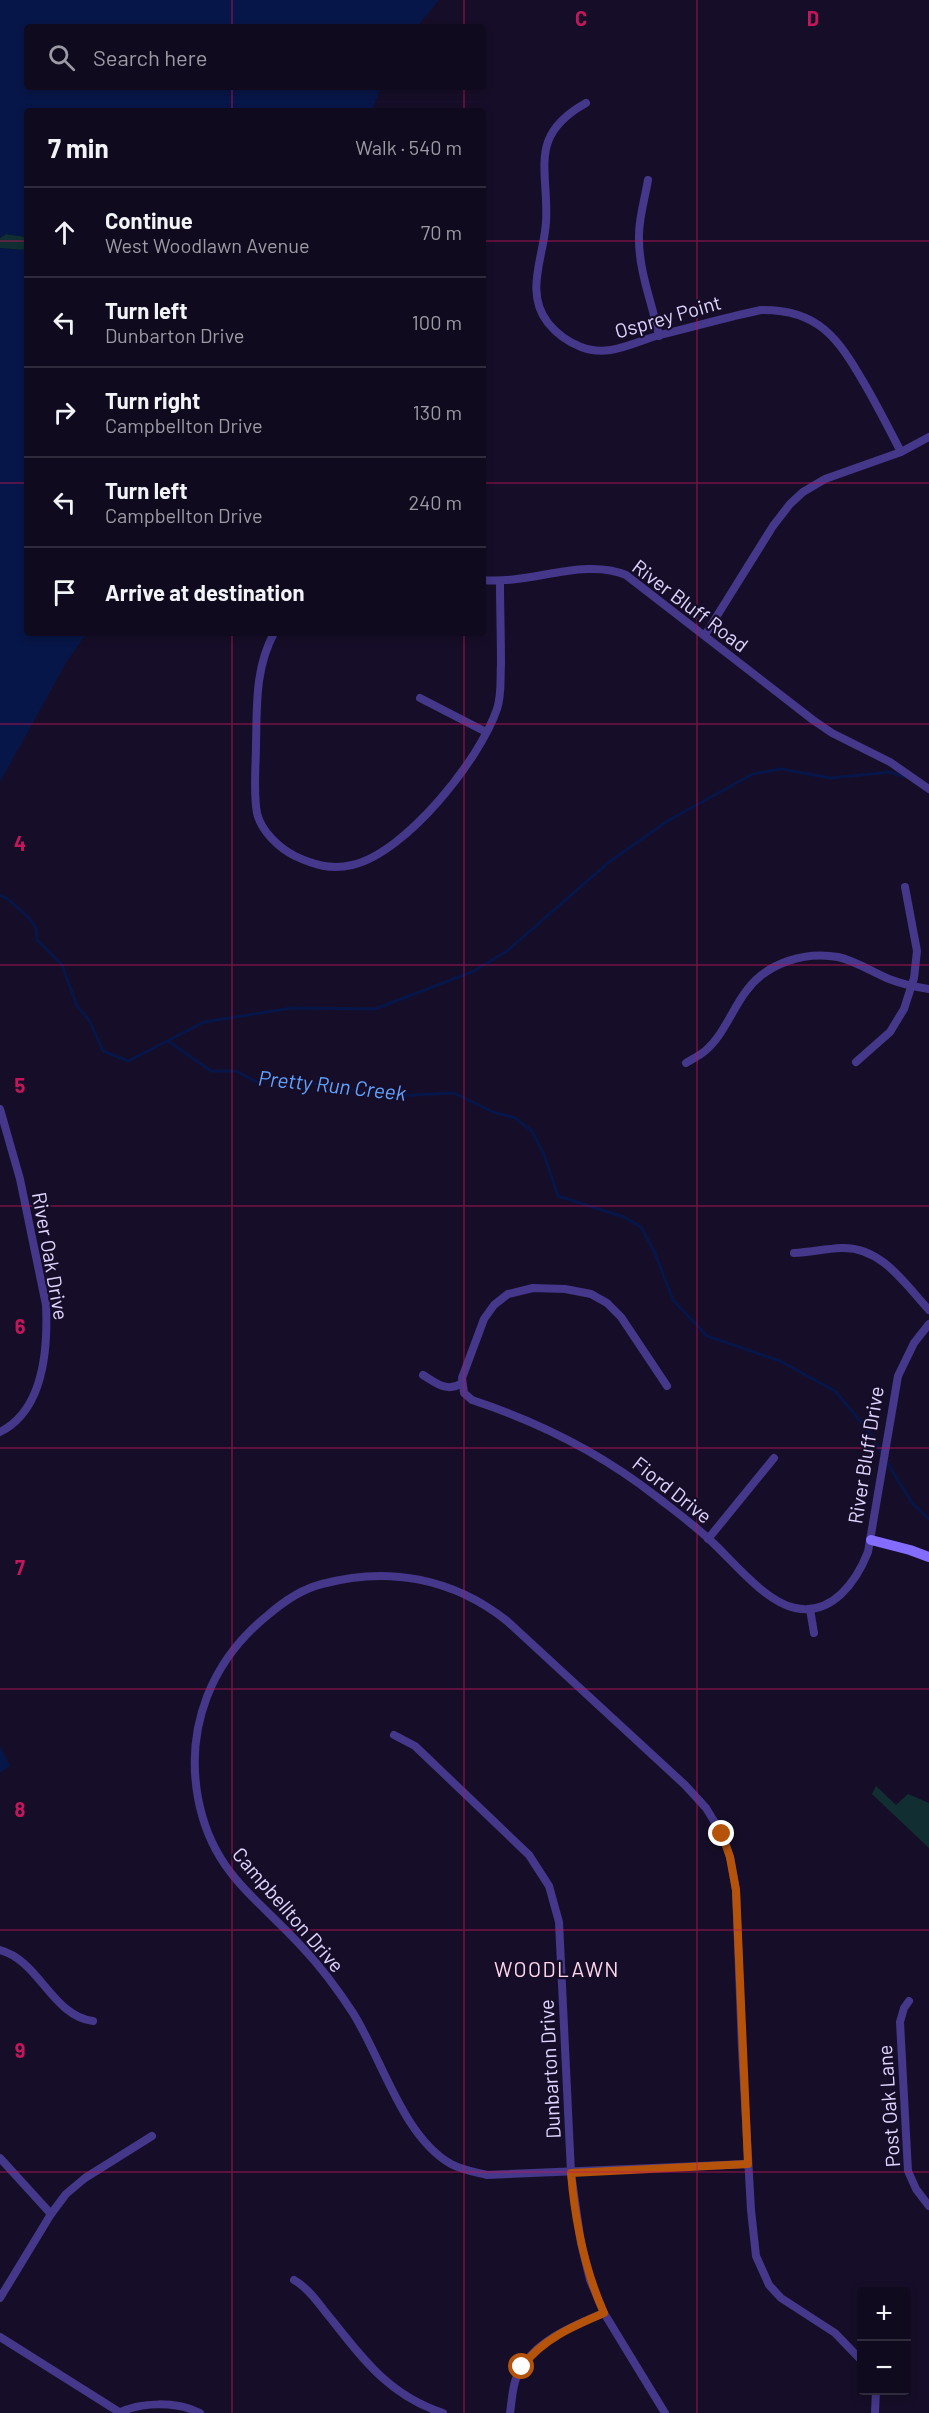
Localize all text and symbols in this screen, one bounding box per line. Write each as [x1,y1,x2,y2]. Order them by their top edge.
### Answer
text: C [575,6,587,30]
text: D [807,6,819,30]
search box [24,24,486,90]
icon: search [45,41,78,74]
text: Search here [93,44,207,70]
text: 7 min [48,132,109,163]
text: Walk · 540 m [355,135,462,159]
text: Continue [105,207,193,233]
icon: ahead [48,216,81,249]
text: 70 m [421,220,462,244]
text: West Woodlawn Avenue [105,233,310,257]
street label: Osprey Point [612,289,724,343]
text: Turn left [105,297,188,323]
icon: left [48,306,81,339]
text: 100 m [412,310,462,334]
text: Dunbarton Drive [105,323,244,347]
text: Turn right [105,387,200,413]
icon: right [48,396,81,429]
text: 130 m [413,400,462,424]
text: Campbellton Drive [105,413,263,437]
text: Turn left [105,477,188,503]
icon: left [48,486,81,519]
text: 240 m [408,490,462,514]
text: Campbellton Drive [105,503,263,527]
street label: River Bluff Road [628,554,753,657]
icon: arrive [48,576,81,609]
text: Arrive at destination [105,579,304,605]
text: 4 [14,831,26,855]
water label: Pretty Run Creek [257,1064,408,1105]
text: 5 [15,1073,26,1097]
street label: River Oak Drive [28,1190,74,1322]
text: 6 [15,1314,26,1338]
street label: River Bluff Drive [842,1384,888,1525]
street label: Fiord Drive [628,1451,717,1528]
text: 7 [15,1555,25,1579]
text: 8 [15,1797,26,1821]
route end [708,1820,734,1846]
street label: Campbellton Drive [228,1842,350,1977]
district label: WOODLAWN [494,1956,620,1981]
street label: Dunbarton Drive [533,1999,565,2139]
text: 9 [15,2038,25,2062]
street label: Post Oak Lane [872,2044,904,2168]
map controls [857,2287,911,2395]
button: + [857,2287,911,2341]
button: − [857,2341,911,2395]
route start [508,2353,534,2379]

